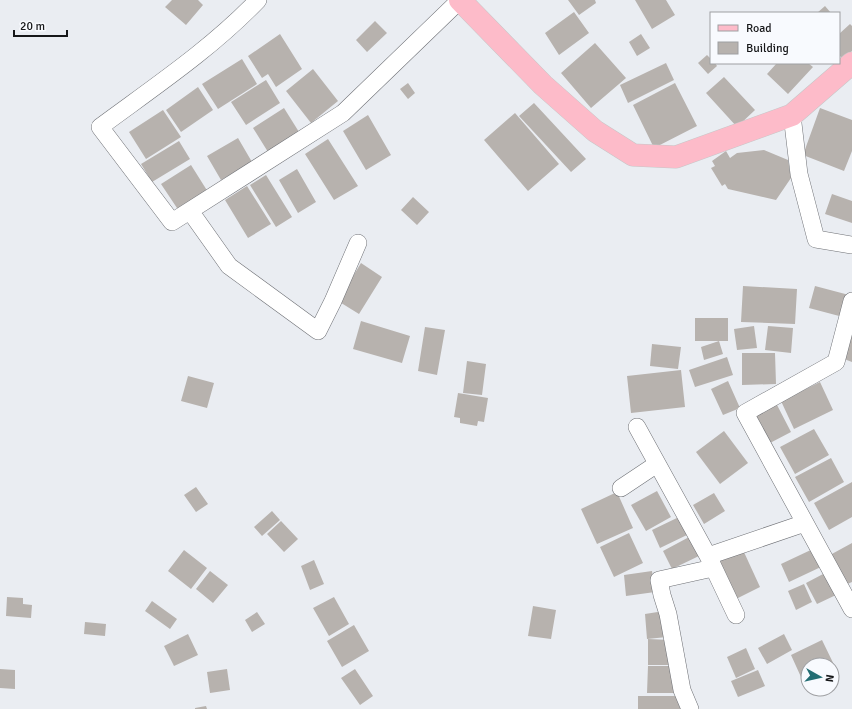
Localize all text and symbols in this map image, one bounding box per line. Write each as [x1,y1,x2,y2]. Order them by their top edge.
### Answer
scale bar [14,12,67,38]
legend [710,12,840,64]
text: 20 m [20,19,45,34]
text: Road [746,21,772,36]
text: Building [746,41,789,56]
north arrow [800,657,840,697]
text: N [822,674,836,683]

